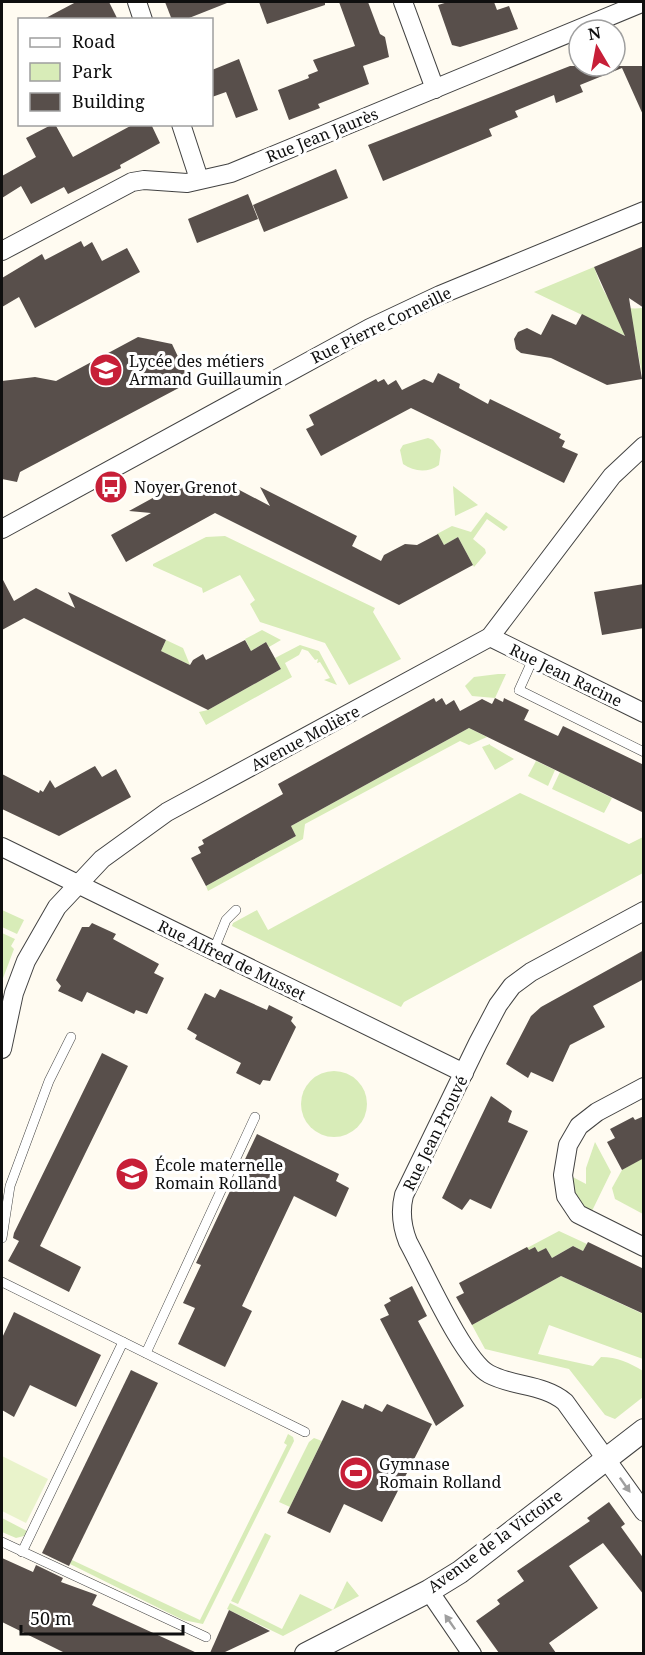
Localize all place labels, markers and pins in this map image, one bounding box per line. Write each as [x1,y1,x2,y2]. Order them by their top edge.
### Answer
place label: Lycée des métiers Armand Guillaumin [129,350,283,390]
school or university icon: Lycée des métiers Armand Guillaumin [88,352,124,388]
bus stop icon: Noyer Grenot [93,469,129,505]
place label: Noyer Grenot [134,476,237,498]
place label: École maternelle Romain Rolland [155,1154,283,1194]
school or university icon: École maternelle Romain Rolland [114,1156,150,1192]
place label: Gymnase Romain Rolland [379,1453,501,1493]
sports icon: Gymnase Romain Rolland [338,1455,374,1491]

